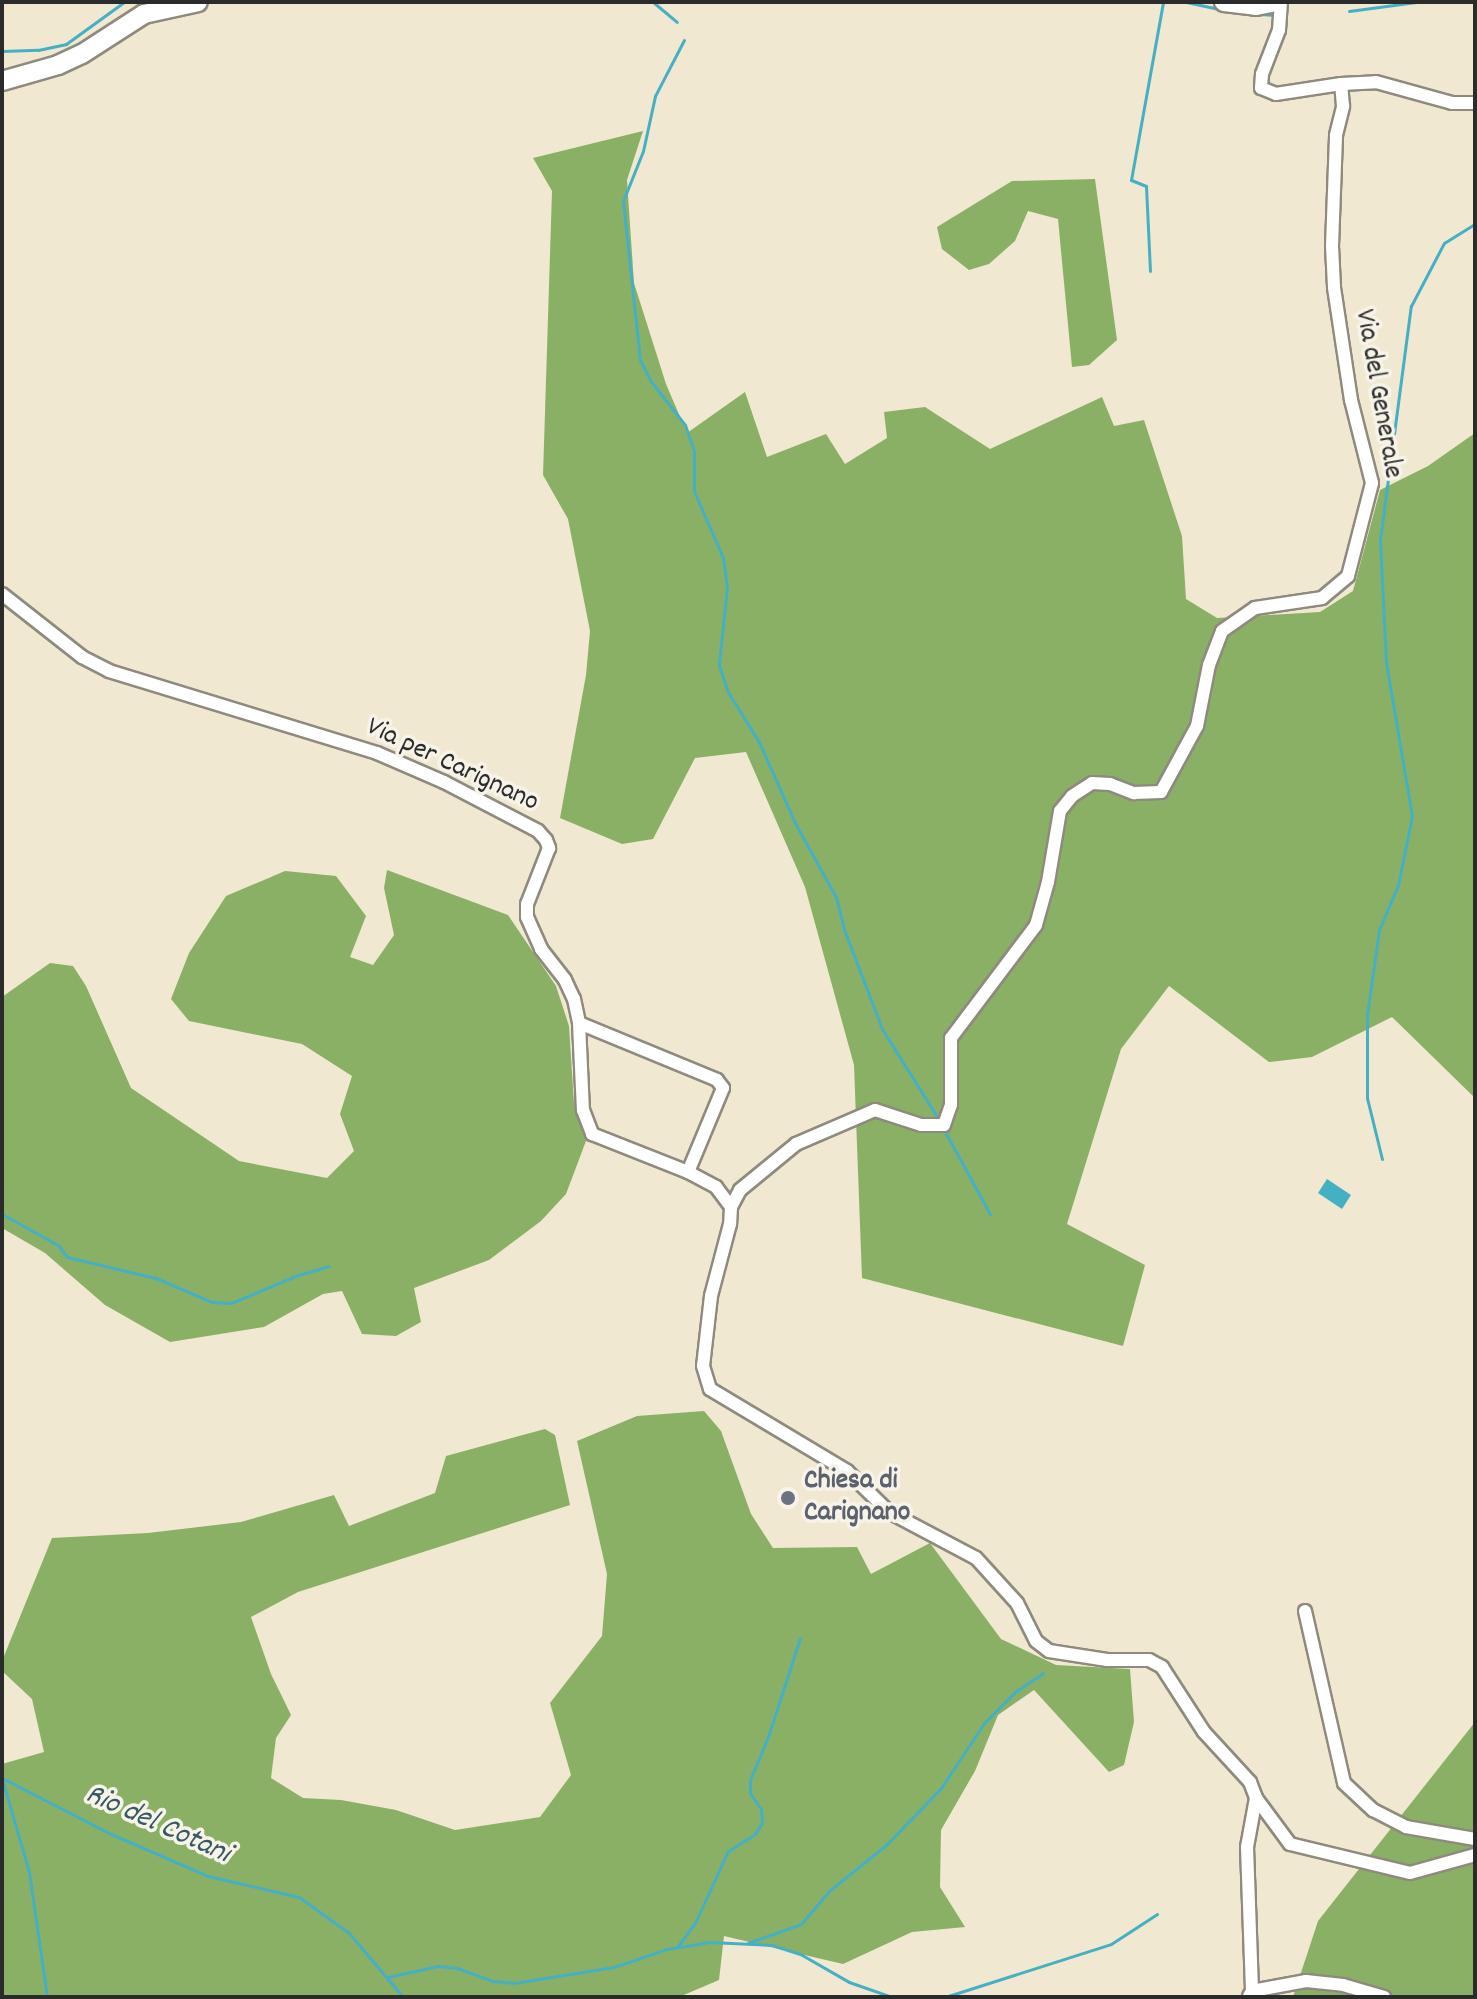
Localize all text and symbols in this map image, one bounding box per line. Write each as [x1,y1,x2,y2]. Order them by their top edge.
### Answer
street label: Via del Generale [1346,307,1408,481]
street label: Via per Carignano [360,711,544,821]
place label: Chiesa di Carignano [804,1465,910,1531]
marker: Chiesa di Carignano [779,1489,797,1507]
water label: Rio del Cotani [79,1778,235,1874]

